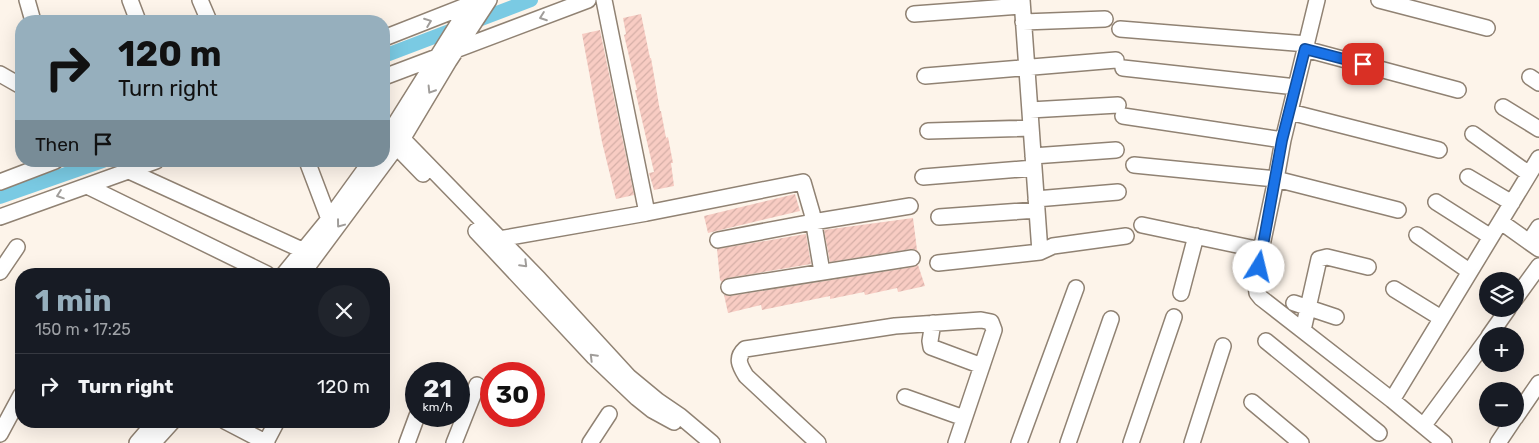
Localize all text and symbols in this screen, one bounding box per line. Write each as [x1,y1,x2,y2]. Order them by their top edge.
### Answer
one-way arrow [539,11,547,21]
one-way arrow [423,17,431,27]
text: 120 m [118,33,221,75]
icon: right [35,35,100,100]
pin [1342,43,1384,85]
icon: arrive [1349,50,1377,78]
text: Turn right [118,75,218,102]
one-way arrow [428,84,438,93]
icon: arrive [89,130,117,158]
text: Then [35,133,79,156]
one-way arrow [57,189,65,199]
one-way arrow [337,218,346,228]
position arrow [1232,240,1284,292]
one-way arrow [518,259,527,268]
map controls [1479,272,1524,427]
button: layers [1479,272,1524,317]
text: 1 min [35,283,112,319]
button: close [318,285,370,337]
text: 150 m · 17:25 [35,320,131,339]
button: + [1479,327,1524,372]
one-way arrow [590,354,599,363]
speed limit sign: 30 [480,362,545,427]
icon: right [35,372,63,400]
text: 21 [423,374,452,403]
text: Turn right [78,375,173,398]
text: 120 m [317,375,370,398]
button: − [1479,382,1524,427]
text: km/h [423,400,452,414]

